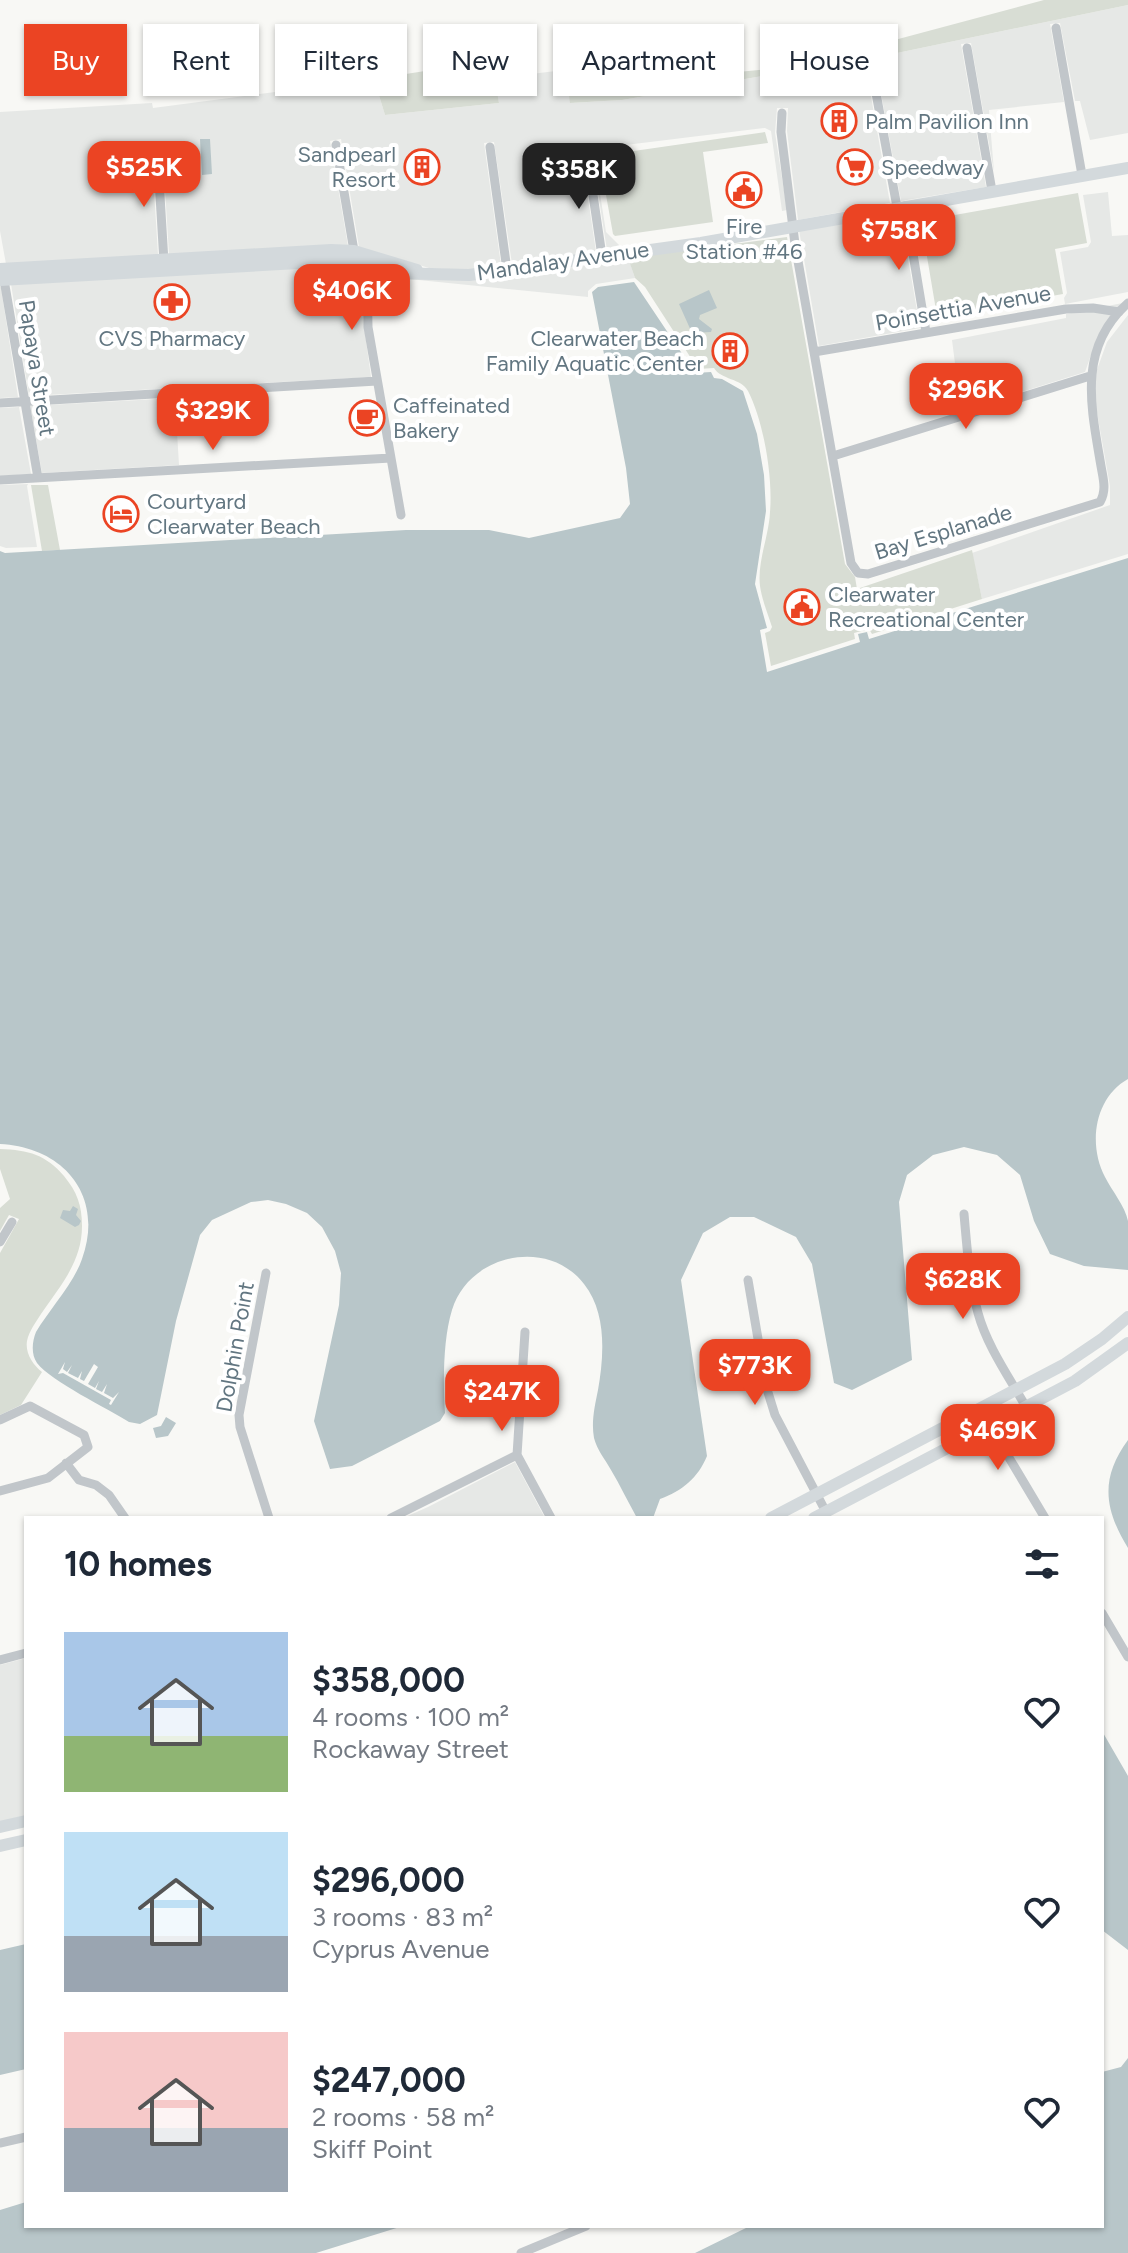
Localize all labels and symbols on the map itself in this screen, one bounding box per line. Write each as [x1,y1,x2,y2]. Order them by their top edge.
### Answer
building icon: Palm Pavilion Inn [820,102,858,140]
place label: Palm Pavilion Inn [865,108,1029,135]
pin: $525K [88,141,200,209]
place label: Sandpearl Resort [298,141,396,193]
pin: $358K [523,143,635,211]
building icon: Sandpearl Resort [403,148,441,186]
supermarket icon: Speedway [836,148,874,186]
place label: Speedway [881,154,984,181]
public building icon: Fire Station #46 [725,171,763,209]
pin: $758K [843,204,955,272]
place label: Fire Station #46 [686,213,802,265]
street label: Mandalay Avenue [475,236,651,286]
pin: $406K [296,264,408,332]
street label: Poinsettia Avenue [873,279,1053,337]
pharmacy icon: CVS Pharmacy [153,283,191,321]
street label: Papaya Street [13,298,61,438]
place label: CVS Pharmacy [99,325,246,352]
place label: Clearwater Beach Family Aquatic Center [486,325,705,377]
building icon: Clearwater Beach Family Aquatic Center [711,332,749,370]
pin: $296K [910,363,1022,431]
pin: $329K [157,384,269,452]
place label: Caffeinated Bakery [393,392,510,444]
cafe icon: Caffeinated Bakery [348,399,386,437]
place label: Courtyard Clearwater Beach [147,488,321,540]
hotel icon: Courtyard Clearwater Beach [102,495,140,533]
street label: Bay Esplanade [871,498,1015,566]
place label: Clearwater Recreational Center [828,581,1025,633]
public building icon: Clearwater Recreational Center [783,588,821,626]
pin: $628K [907,1253,1019,1321]
street label: Dolphin Point [210,1280,260,1414]
pin: $773K [699,1339,811,1407]
pin: $247K [446,1365,558,1433]
pin: $469K [942,1404,1054,1472]

